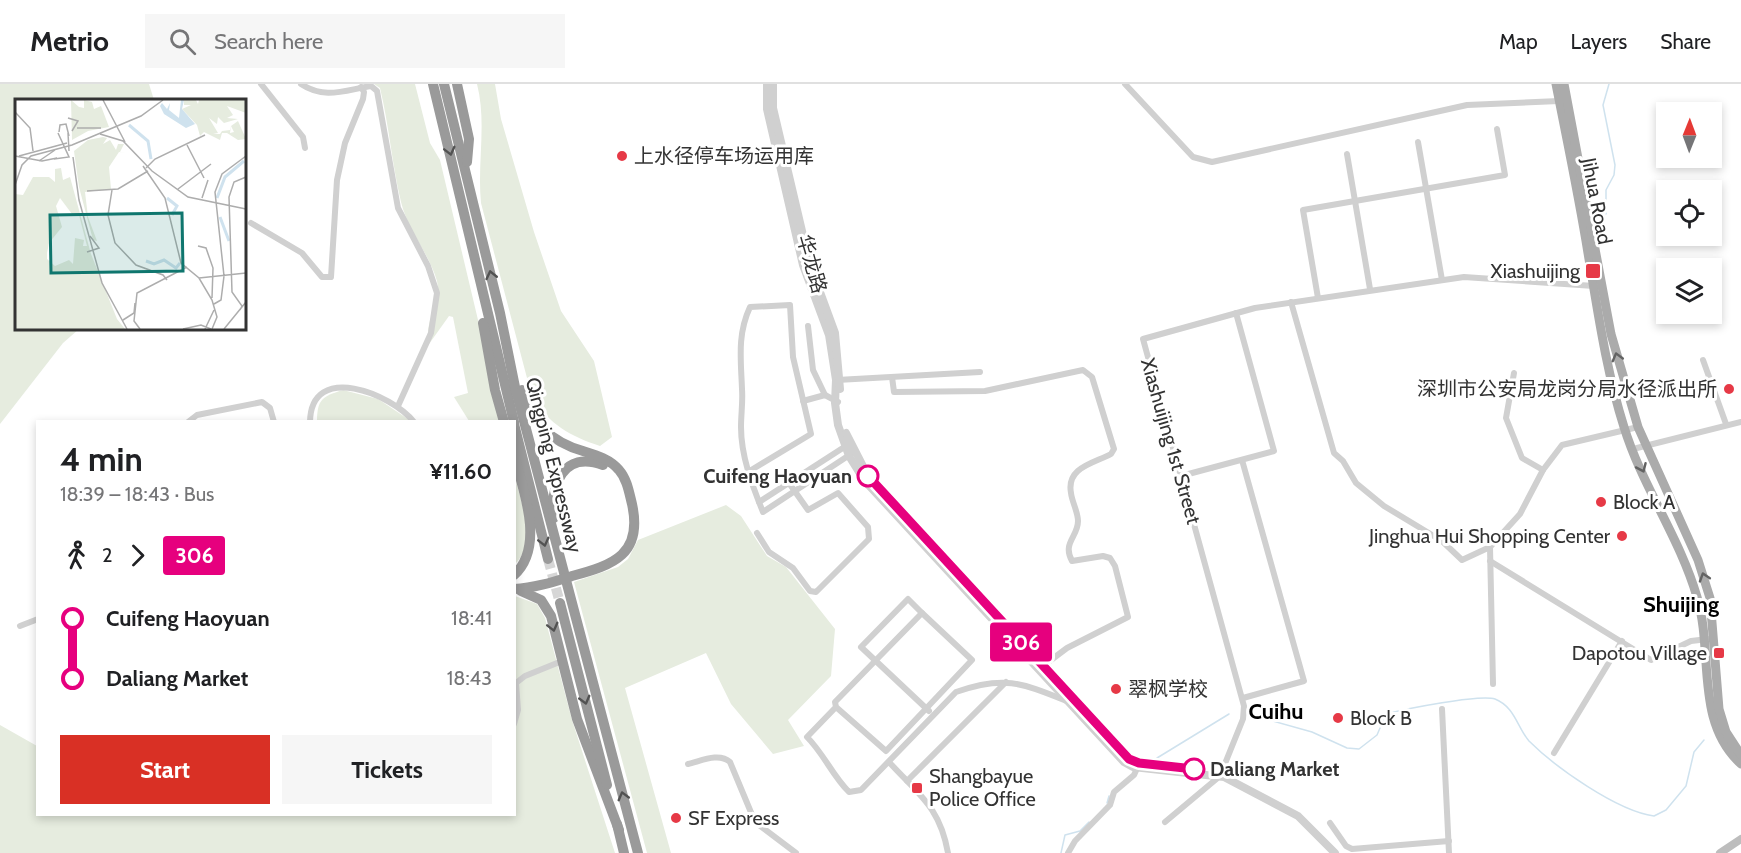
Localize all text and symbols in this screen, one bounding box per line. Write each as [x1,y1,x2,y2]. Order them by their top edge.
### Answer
search box [145,14,565,68]
text: Metrio [30,24,109,58]
icon: search [166,25,199,58]
text: Search here [214,28,323,55]
text: Map [1499,29,1538,54]
text: Layers [1571,29,1627,54]
text: Share [1660,29,1711,54]
inset map [15,99,246,330]
north arrow [1656,102,1722,168]
map controls [1656,102,1722,324]
place label: 上水径停车场运用库 [634,144,814,168]
one-way arrow [443,145,456,155]
marker: 上水径停车场运用库 [615,149,629,163]
street label: Jihua Road [1577,155,1617,246]
button: locate [1656,180,1722,246]
street label: 华龙路 [792,232,832,296]
button: layers [1656,258,1722,324]
place label: Xiashuijing [1490,259,1581,283]
marker: Xiashuijing [1584,262,1602,280]
one-way arrow [486,271,499,281]
one-way arrow [1612,352,1624,363]
street label: Xiashuijing 1st Street [1136,355,1206,527]
street label: Qingping Expressway [521,375,587,555]
place label: 深圳市公安局龙岗分局水径派出所 [1417,377,1717,401]
marker: 深圳市公安局龙岗分局水径派出所 [1722,382,1736,396]
text: 4 min [60,439,143,479]
text: ¥11.60 [430,458,492,485]
one-way arrow [1634,461,1646,472]
place label: Cuifeng Haoyuan [703,464,852,488]
marker: Cuifeng Haoyuan [857,465,879,487]
text: 18:39 – 18:43 · Bus [60,482,214,506]
place label: Block A [1613,490,1676,514]
marker: Block A [1594,495,1608,509]
place label: Jinghua Hui Shopping Center [1368,524,1611,548]
marker: Jinghua Hui Shopping Center [1615,529,1629,543]
one-way arrow [536,537,549,547]
icon: walk [60,539,93,572]
icon: forward [121,539,154,572]
text: 2 [102,543,112,567]
text: 306 [175,543,213,568]
one-way arrow [1698,572,1711,583]
district label: Shuijing [1643,591,1719,618]
text: Cuifeng Haoyuan [106,605,270,632]
text: 18:41 [451,606,492,630]
one-way arrow [546,621,559,631]
line badge: 306 [986,622,1056,662]
text: 306 [1002,630,1040,655]
place label: Dapotou Village [1572,641,1707,665]
marker: Dapotou Village [1712,646,1726,660]
text: Daliang Market [106,665,248,692]
text: 18:43 [447,666,492,690]
place label: 翠枫学校 [1128,677,1208,701]
marker: 翠枫学校 [1109,682,1123,696]
one-way arrow [578,694,590,705]
district label: Cuihu [1249,698,1303,725]
place label: Block B [1350,706,1412,730]
marker: Block B [1331,711,1345,725]
button: Start [60,735,270,804]
button: Tickets [282,735,492,804]
place label: Daliang Market [1210,757,1339,781]
marker: Daliang Market [1183,758,1205,780]
place label: Shangbayue Police Office [929,764,1036,811]
marker: Shangbayue Police Office [910,781,924,795]
one-way arrow [617,792,630,802]
place label: SF Express [688,806,779,830]
marker: SF Express [669,811,683,825]

